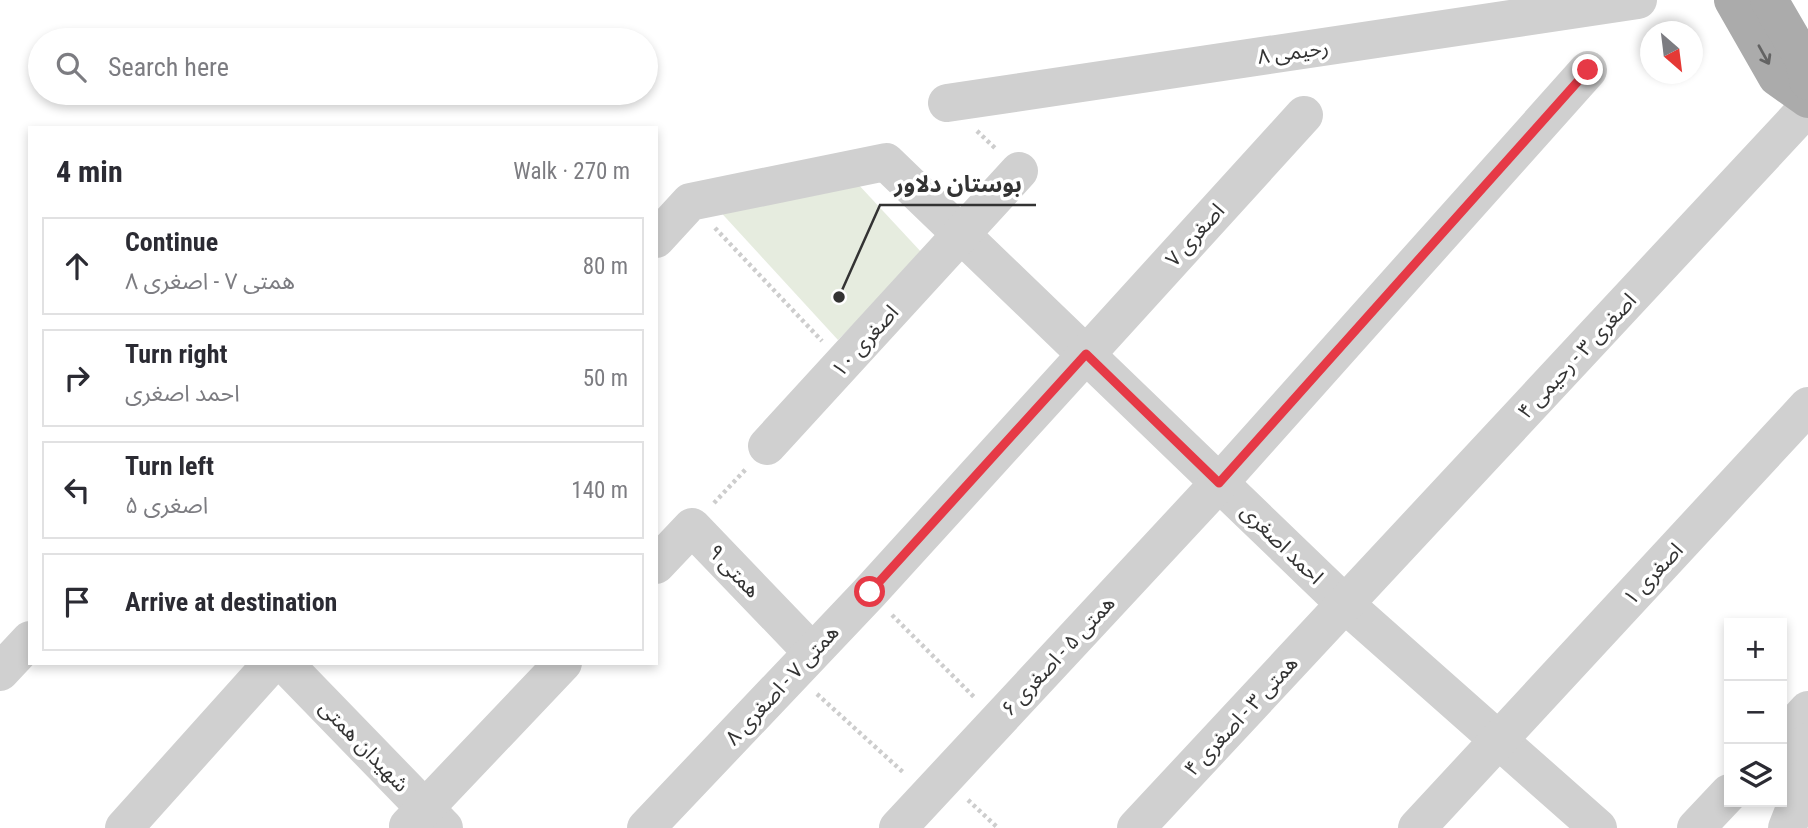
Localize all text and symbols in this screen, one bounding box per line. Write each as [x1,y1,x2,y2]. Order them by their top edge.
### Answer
north arrow [1640,21,1703,84]
search box [28,28,658,105]
street label: رحیمی ۸ [1256,35,1330,69]
one-way arrow [1757,45,1771,65]
icon: search [52,48,90,86]
text: Search here [108,52,229,82]
route end [1572,54,1603,85]
text: 4 min [56,154,123,189]
text: Walk · 270 m [513,158,630,185]
callout: بوستان دلاور [880,161,1036,205]
text: بوستان دلاور [893,171,1022,198]
street label: اصغری ۷ [1161,199,1229,271]
text: Continue [125,227,218,257]
icon: ahead [58,247,96,285]
text: 80 m [583,253,628,280]
text: همتی ۷ - اصغری ۸ [125,268,295,295]
street label: اصغری ۳ - رحیمی ۴ [1513,288,1641,424]
street label: اصغری ۱۰ [827,300,903,382]
text: Turn right [125,339,227,369]
icon: right [58,359,96,397]
text: 50 m [583,365,628,392]
text: احمد اصغری [125,380,240,407]
text: Turn left [125,451,214,481]
icon: left [58,471,96,509]
text: 140 m [571,477,628,504]
text: اصغری ۵ [125,492,208,519]
street label: احمد اصغری [1236,499,1328,589]
street label: اصغری ۱ [1618,538,1688,610]
street label: همتی ۹ [703,540,765,602]
route start [854,576,885,607]
icon: arrive [58,583,96,621]
text: Arrive at destination [125,587,337,617]
street label: همتی ۵ - اصغری ۶ [996,591,1120,721]
map controls [1724,618,1787,807]
button: + [1724,618,1787,681]
street label: همتی ۷ - اصغری ۸ [720,620,844,750]
street label: همتی ۳ - اصغری ۴ [1179,651,1303,781]
button: − [1724,681,1787,744]
street label: شهیدان همتی [314,695,414,797]
button: layers [1724,744,1787,807]

